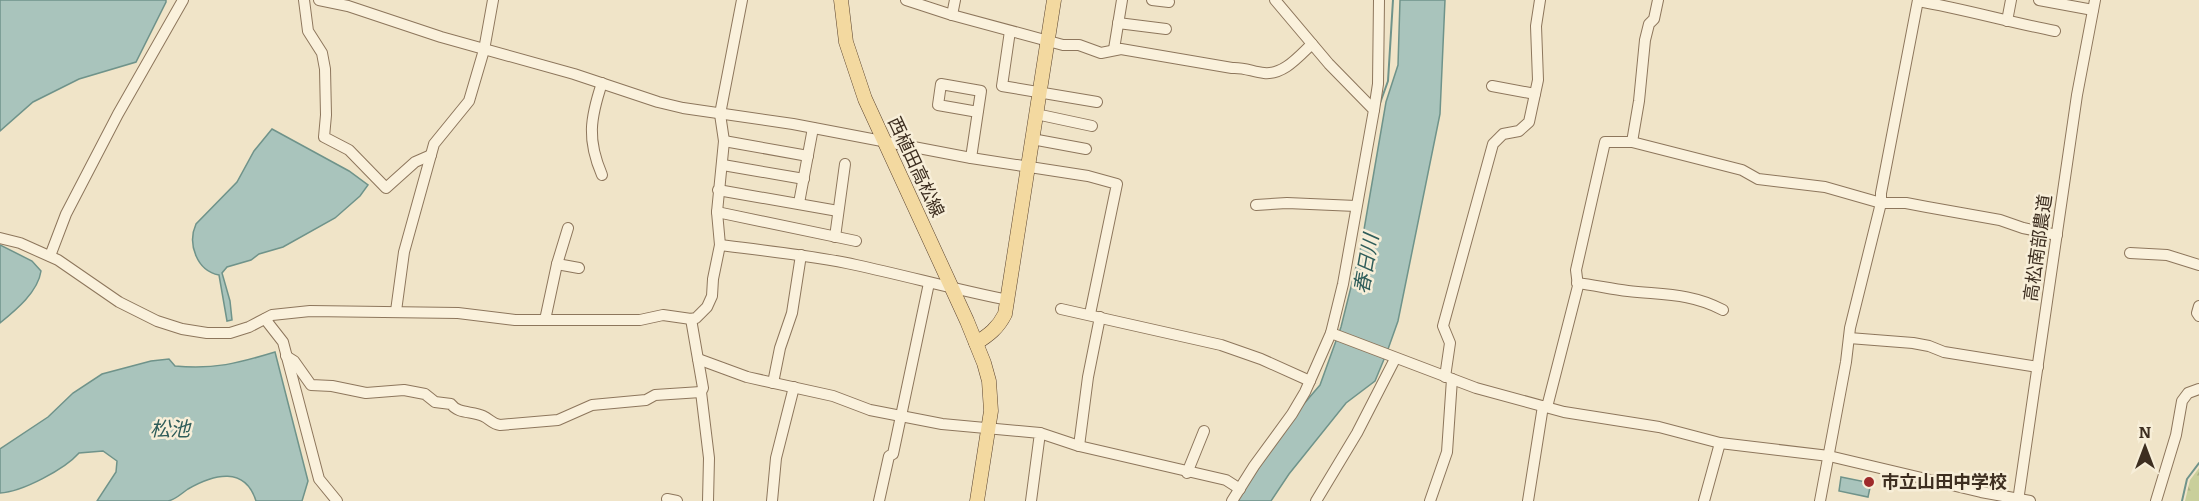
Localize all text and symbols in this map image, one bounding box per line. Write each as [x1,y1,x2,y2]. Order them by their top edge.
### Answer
street label: 西植田高松線 [883,113,949,221]
street label: 高松南部農道 [2020,193,2056,303]
water label: 春日川 [1349,230,1383,296]
water label: 松池 [150,417,192,441]
north arrow [2115,417,2175,477]
text: N [2139,423,2151,442]
place label: 市立山田中学校 [1881,471,2007,493]
marker: 市立山田中学校 [1862,475,1876,489]

